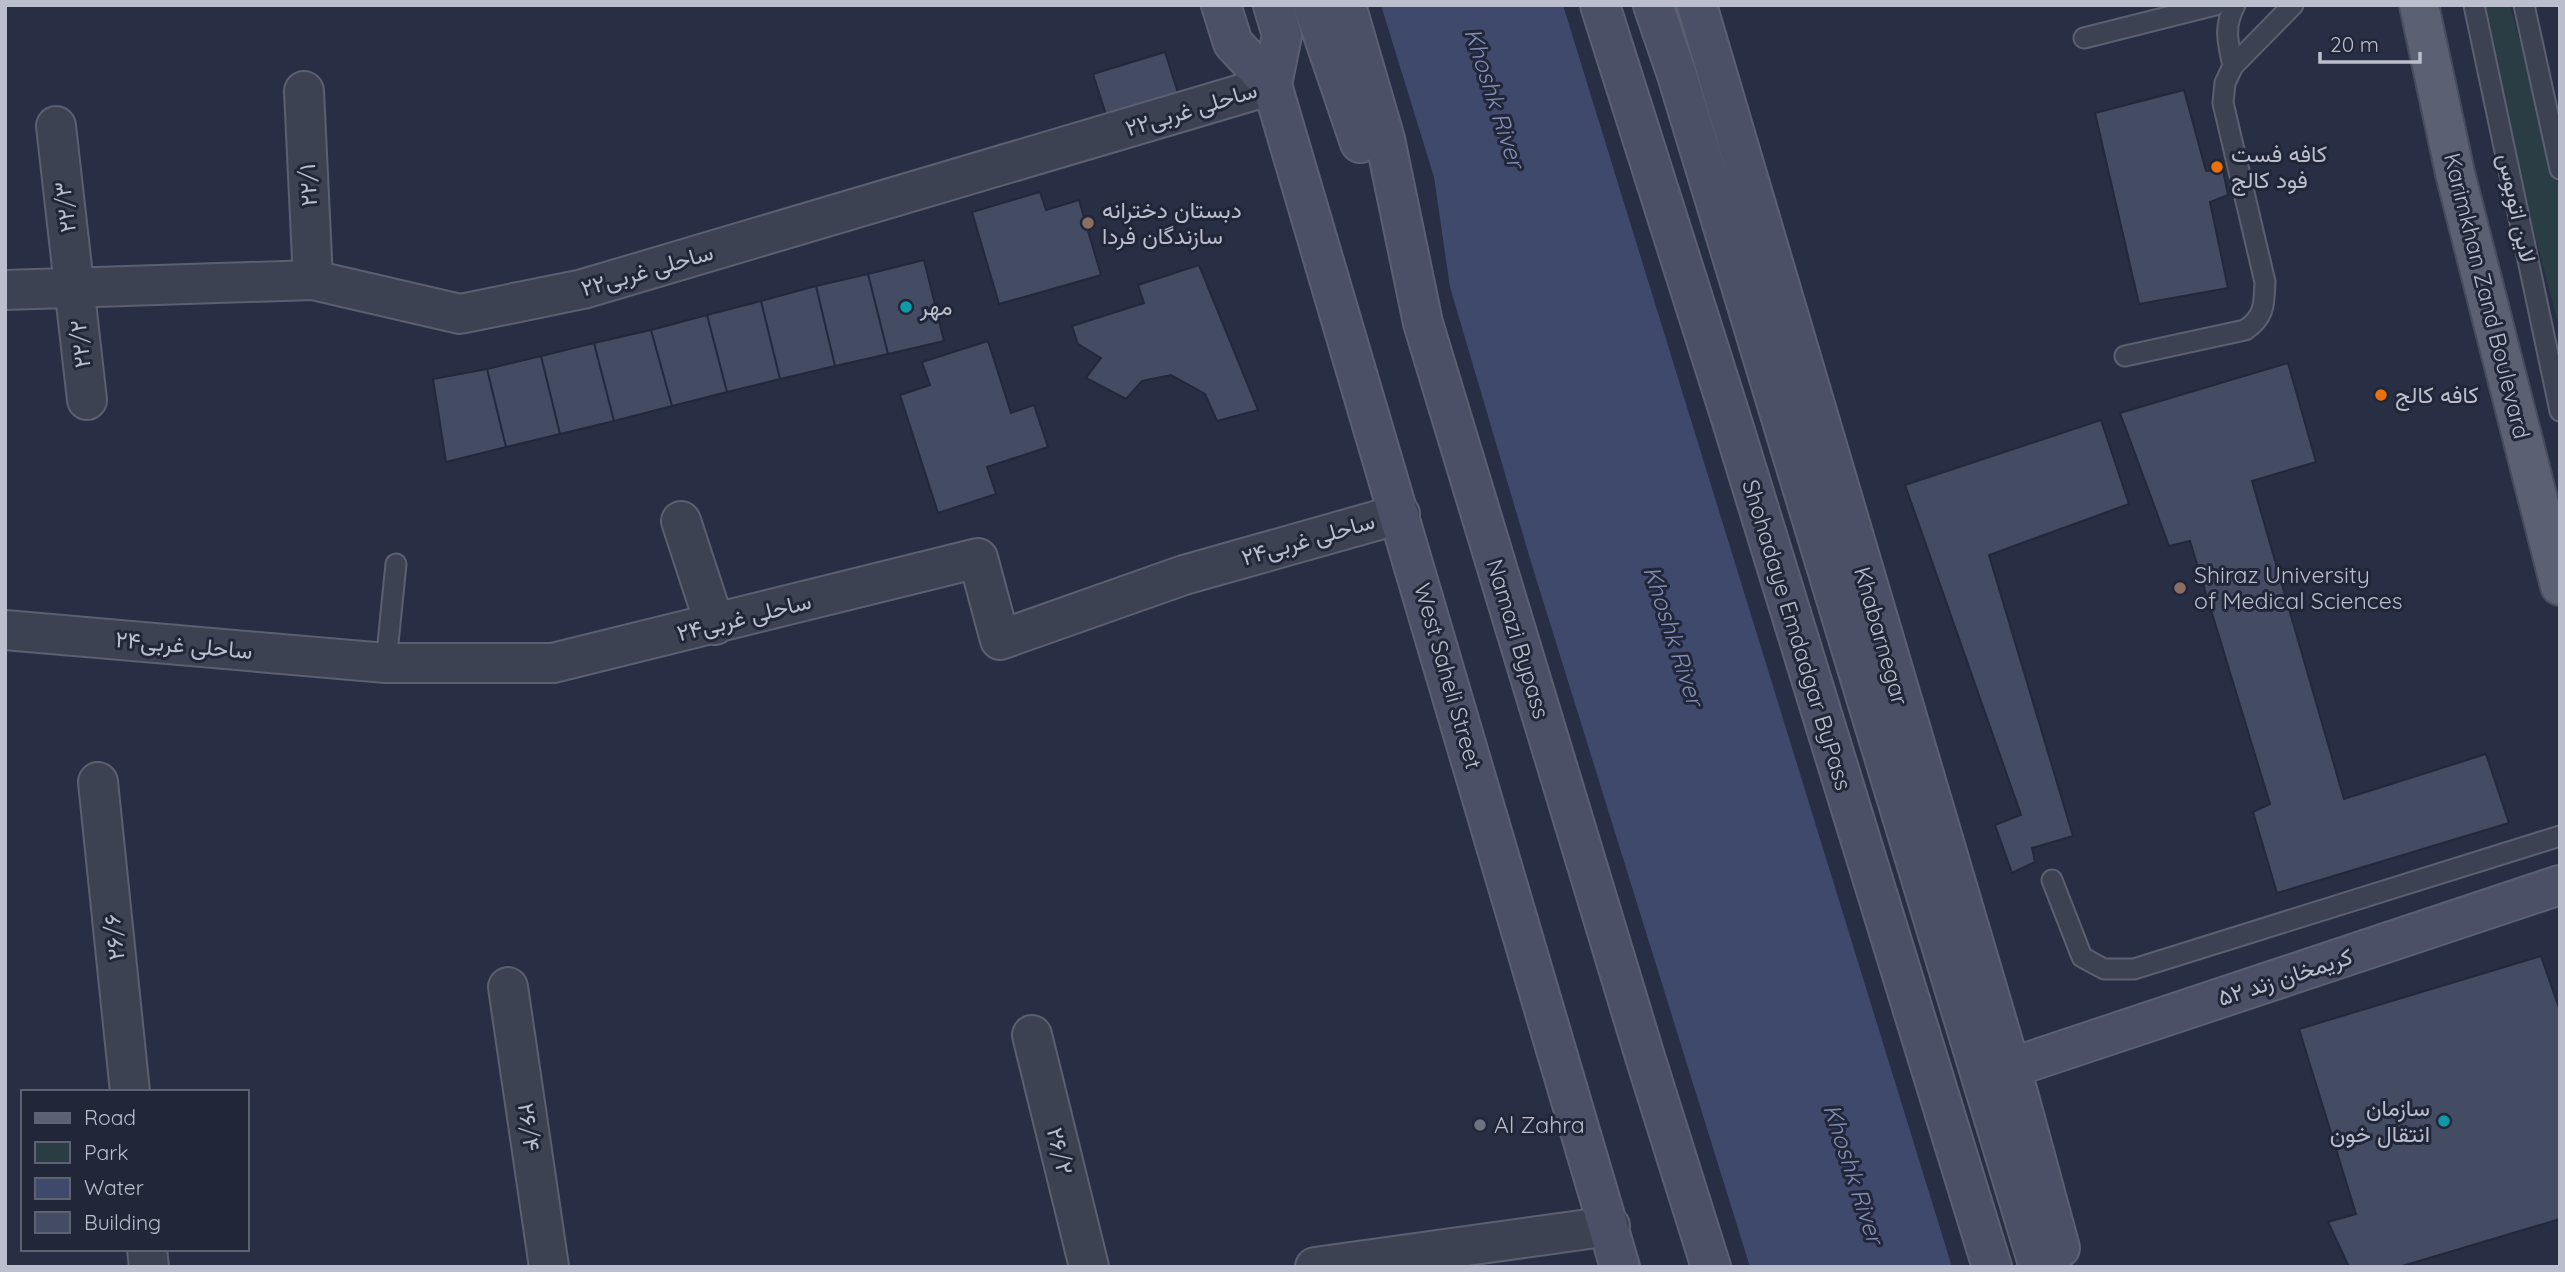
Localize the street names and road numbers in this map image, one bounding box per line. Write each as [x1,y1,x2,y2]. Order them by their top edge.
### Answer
street label: ساحلی غربی۲۲ [1121,75,1261,143]
street label: Karimkhan Zand Boulevard [2438,150,2537,442]
street label: لاین اتوبوس [2491,151,2543,265]
street label: ۲۲/۱ [292,163,323,207]
street label: ۲۲/۳ [47,180,82,234]
street label: ساحلی غربی۲۲ [577,237,717,303]
street label: ۲۲/۲ [63,319,96,369]
street label: Shohadaye Emdadgar ByPass [1736,476,1859,794]
street label: ساحلی غربی۲۴ [1238,506,1378,572]
street label: Namazi Bypass [1480,556,1557,722]
street label: Khabarnegar [1848,563,1915,708]
street label: West Saheli Street [1408,580,1489,772]
street label: ساحلی غربی۲۴ [674,586,814,648]
street label: ساحلی غربی۲۴ [114,624,254,666]
street label: ۲۶/۶ [97,912,130,962]
street label: کریمخان زند ۵۲ [2214,941,2356,1013]
street label: ۲۶/۴ [512,1101,547,1153]
street label: ۲۶/۲ [1041,1124,1080,1177]

